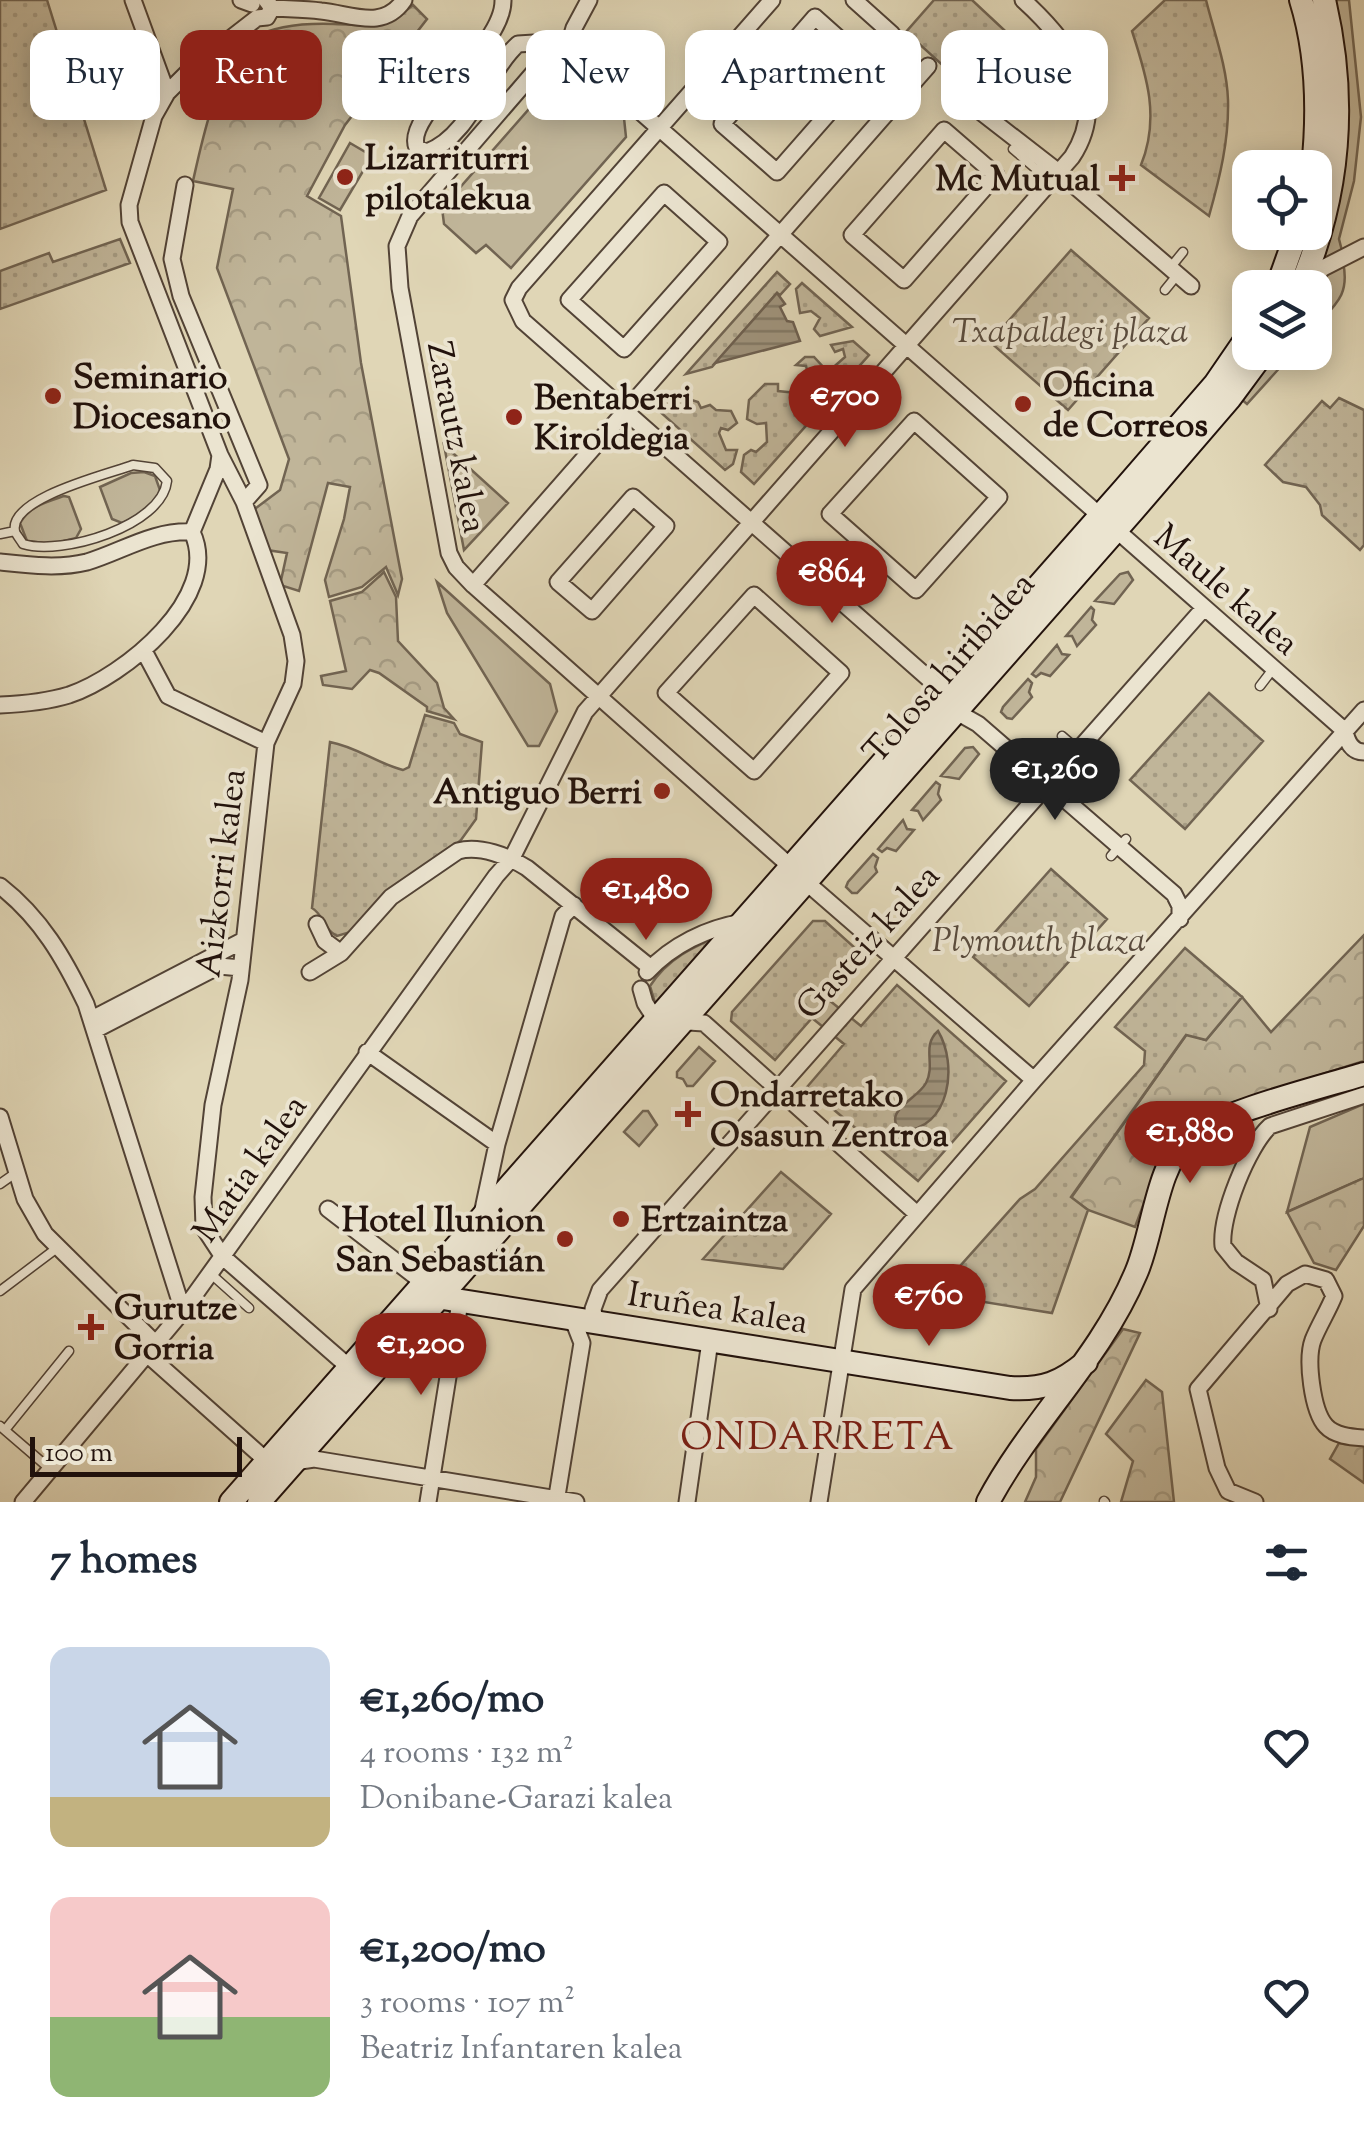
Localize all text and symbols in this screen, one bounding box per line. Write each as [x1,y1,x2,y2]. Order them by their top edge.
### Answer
chip: Buy [30,30,160,120]
chip: Rent [180,30,322,120]
chip: Filters [342,30,506,120]
chip: New [526,30,665,120]
chip: Apartment [685,30,921,120]
chip: House [941,30,1108,120]
place label: Lizarriturri pilotalekua [365,135,531,226]
map controls [1232,150,1332,370]
button: locate [1232,150,1332,250]
place label: Mc Mutual [935,156,1100,207]
marker: Mc Mutual [1109,165,1135,191]
marker: Lizarriturri pilotalekua [334,166,356,188]
button: layers [1232,270,1332,370]
park label: Txapaldegi plaza [952,308,1188,359]
street label: Zarautz kalea [411,338,498,538]
place label: Seminario Diocesano [73,354,231,445]
place label: Oficina de Correos [1043,362,1208,453]
pin: €700 [786,365,904,450]
text: €700 [811,374,879,420]
place label: Bentaberri Kiroldegia [534,375,692,466]
marker: Seminario Diocesano [42,385,64,407]
marker: Oficina de Correos [1012,393,1034,415]
marker: Bentaberri Kiroldegia [503,406,525,428]
street label: Maule kalea [1141,514,1309,669]
pin: €864 [773,541,891,626]
text: €864 [798,550,866,596]
street label: Tolosa hiribidea [853,562,1049,777]
pin: €1,260 [974,738,1136,823]
text: €1,260 [1012,747,1098,793]
street label: Aizkorri kalea [185,766,262,981]
place label: Antiguo Berri [433,769,642,820]
marker: Antiguo Berri [651,780,673,802]
street label: Gasteiz kalea [786,854,954,1033]
pin: €1,480 [565,858,727,943]
text: €1,480 [602,867,690,913]
park label: Plymouth plaza [932,917,1146,968]
place label: Ondarretako Osasun Zentroa [710,1072,949,1163]
street label: Matia kalea [182,1086,322,1254]
marker: Ondarretako Osasun Zentroa [675,1101,701,1127]
pin: €1,880 [1109,1101,1271,1186]
text: €1,880 [1146,1110,1234,1156]
place label: Hotel Ilunion San Sebastián [335,1197,545,1288]
place label: Ertzaintza [641,1197,788,1248]
marker: Ertzaintza [610,1208,632,1230]
marker: Hotel Ilunion San Sebastián [554,1228,576,1250]
pin: €760 [870,1264,988,1349]
street label: Iruñea kalea [624,1271,811,1350]
text: €760 [895,1273,963,1319]
place label: Gurutze Gorria [114,1285,238,1376]
pin: €1,200 [340,1313,502,1398]
marker: Gurutze Gorria [78,1314,104,1340]
text: €1,200 [377,1322,465,1368]
district label: ONDARRETA [680,1413,956,1467]
scale bar [30,1432,242,1476]
text: 100 m [45,1434,113,1474]
text: 7 homes [50,1532,198,1592]
icon: filters [1259,1535,1314,1590]
text: €1,260/mo [360,1671,544,1731]
icon: home [130,1687,250,1807]
icon: heart [1259,1720,1314,1775]
text: 4 rooms · 132 m² [360,1731,574,1777]
text: Donibane-Garazi kalea [360,1777,673,1823]
text: €1,200/mo [360,1921,546,1981]
icon: home [130,1937,250,2057]
icon: heart [1259,1970,1314,2025]
text: 3 rooms · 107 m² [360,1981,575,2027]
text: Beatriz Infantaren kalea [360,2027,683,2073]

